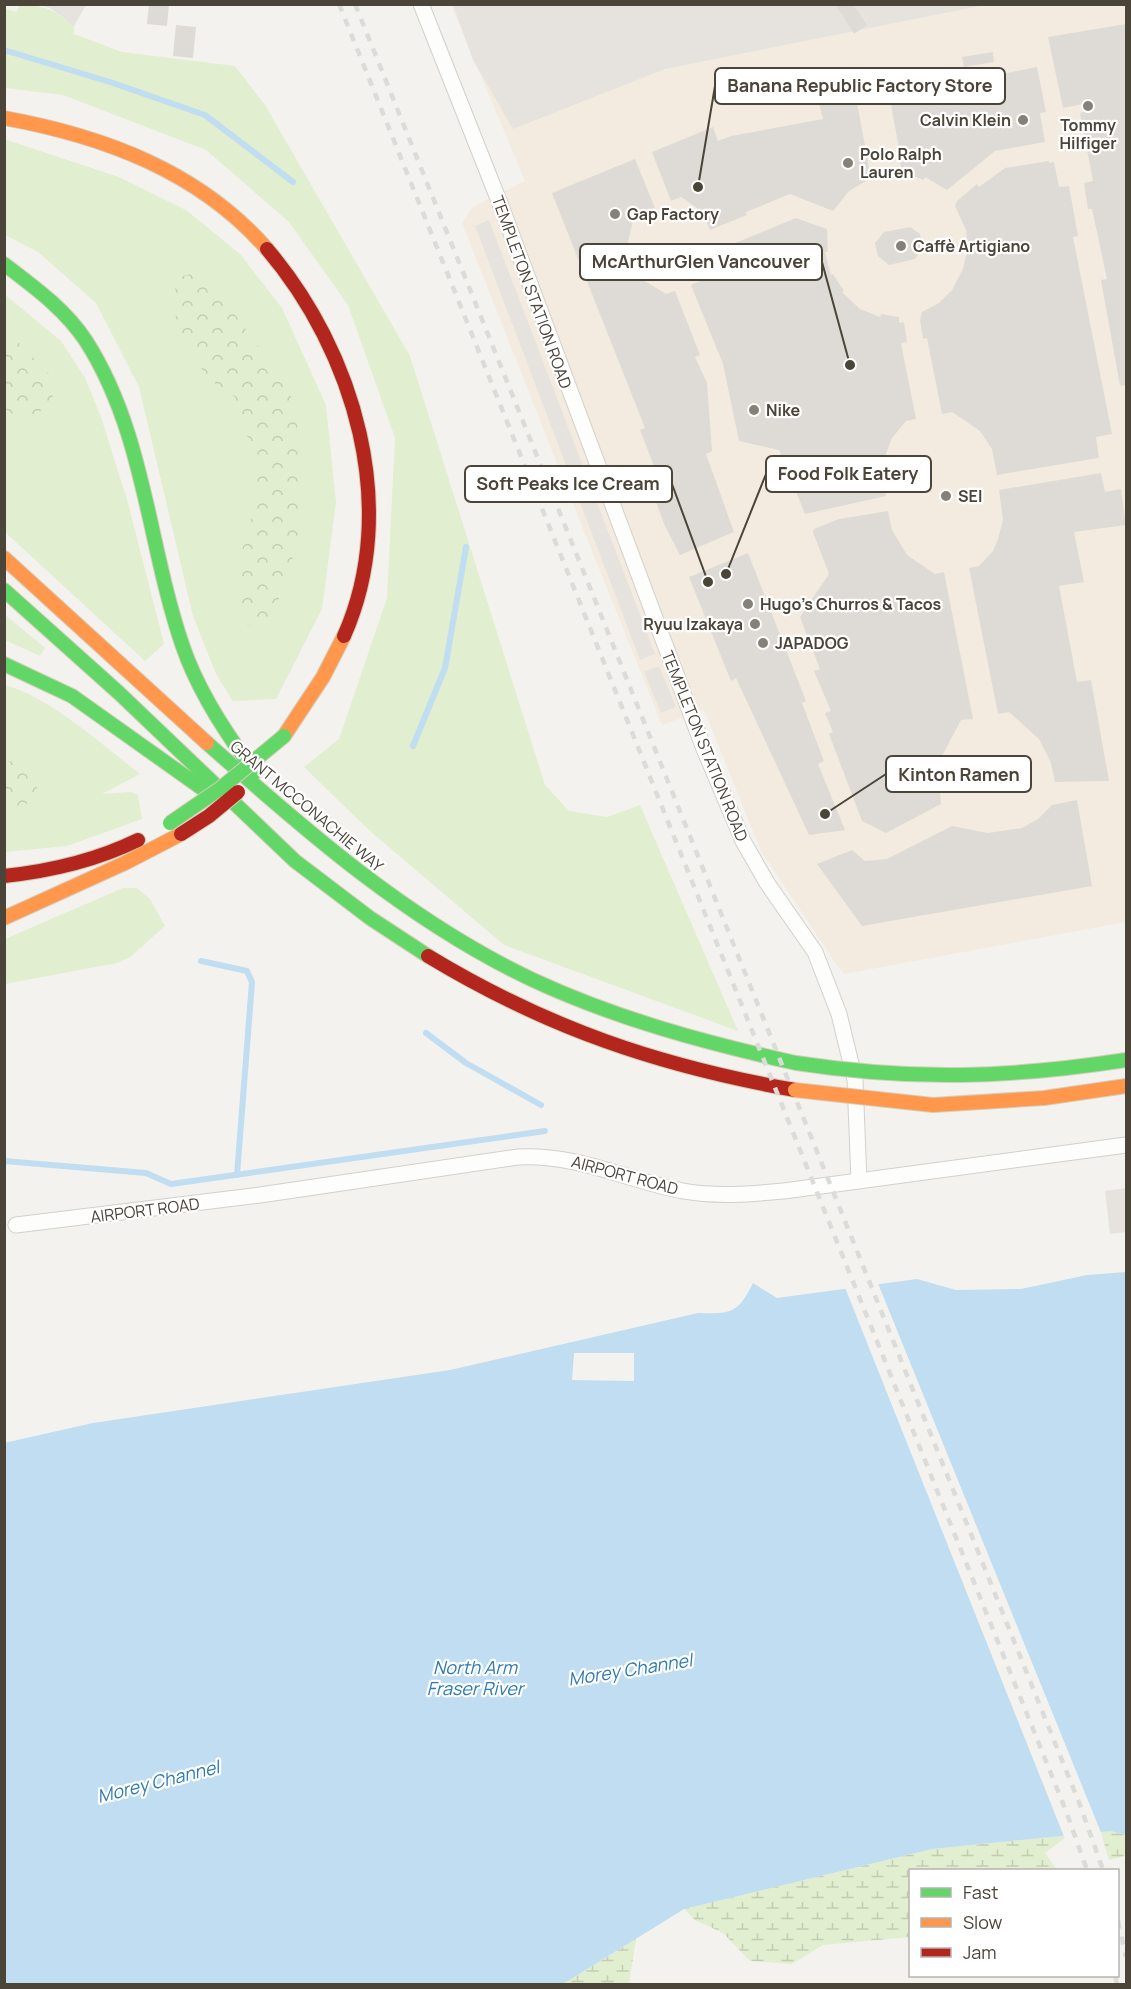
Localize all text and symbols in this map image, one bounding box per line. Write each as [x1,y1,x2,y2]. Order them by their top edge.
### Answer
callout: Banana Republic Factory Store [715,68,1005,104]
text: Banana Republic Factory Store [727,73,993,97]
marker: Tommy Hilfiger [1081,99,1095,113]
place label: Calvin Klein [920,109,1011,131]
marker: Calvin Klein [1016,113,1030,127]
place label: Tommy Hilfiger [1059,114,1117,154]
place label: Polo Ralph Lauren [860,143,942,183]
marker: Polo Ralph Lauren [841,156,855,170]
street label: TEMPLETON STATION ROAD [487,192,577,392]
place label: Gap Factory [627,203,719,225]
marker: Gap Factory [608,207,622,221]
place label: Caffè Artigiano [913,235,1030,257]
marker: Caffè Artigiano [894,239,908,253]
callout: McArthurGlen Vancouver [580,244,822,280]
text: McArthurGlen Vancouver [592,249,810,273]
place label: Nike [766,399,800,421]
marker: Nike [747,403,761,417]
callout: Food Folk Eatery [766,456,931,492]
text: Food Folk Eatery [778,461,918,485]
callout: Soft Peaks Ice Cream [465,466,672,502]
text: Soft Peaks Ice Cream [476,471,660,495]
place label: SEI [958,485,982,507]
marker: SEI [939,489,953,503]
place label: Hugo's Churros & Tacos [760,593,941,615]
marker: Hugo's Churros & Tacos [741,597,755,611]
place label: Ryuu Izakaya [643,613,743,635]
marker: Ryuu Izakaya [748,617,762,631]
place label: JAPADOG [775,632,849,654]
marker: JAPADOG [756,636,770,650]
street label: TEMPLETON STATION ROAD [657,647,753,845]
street label: GRANT MCCONACHIE WAY [226,735,388,877]
callout: Kinton Ramen [886,756,1031,792]
text: Kinton Ramen [898,762,1020,786]
street label: AIRPORT ROAD [569,1150,681,1200]
street label: AIRPORT ROAD [89,1192,201,1228]
water label: Morey Channel [566,1647,696,1691]
water label: North Arm Fraser River [427,1655,526,1700]
water label: Morey Channel [94,1754,224,1808]
legend [909,1869,1119,1977]
text: Fast [963,1880,998,1904]
text: Slow [963,1910,1003,1934]
text: Jam [963,1940,997,1964]

